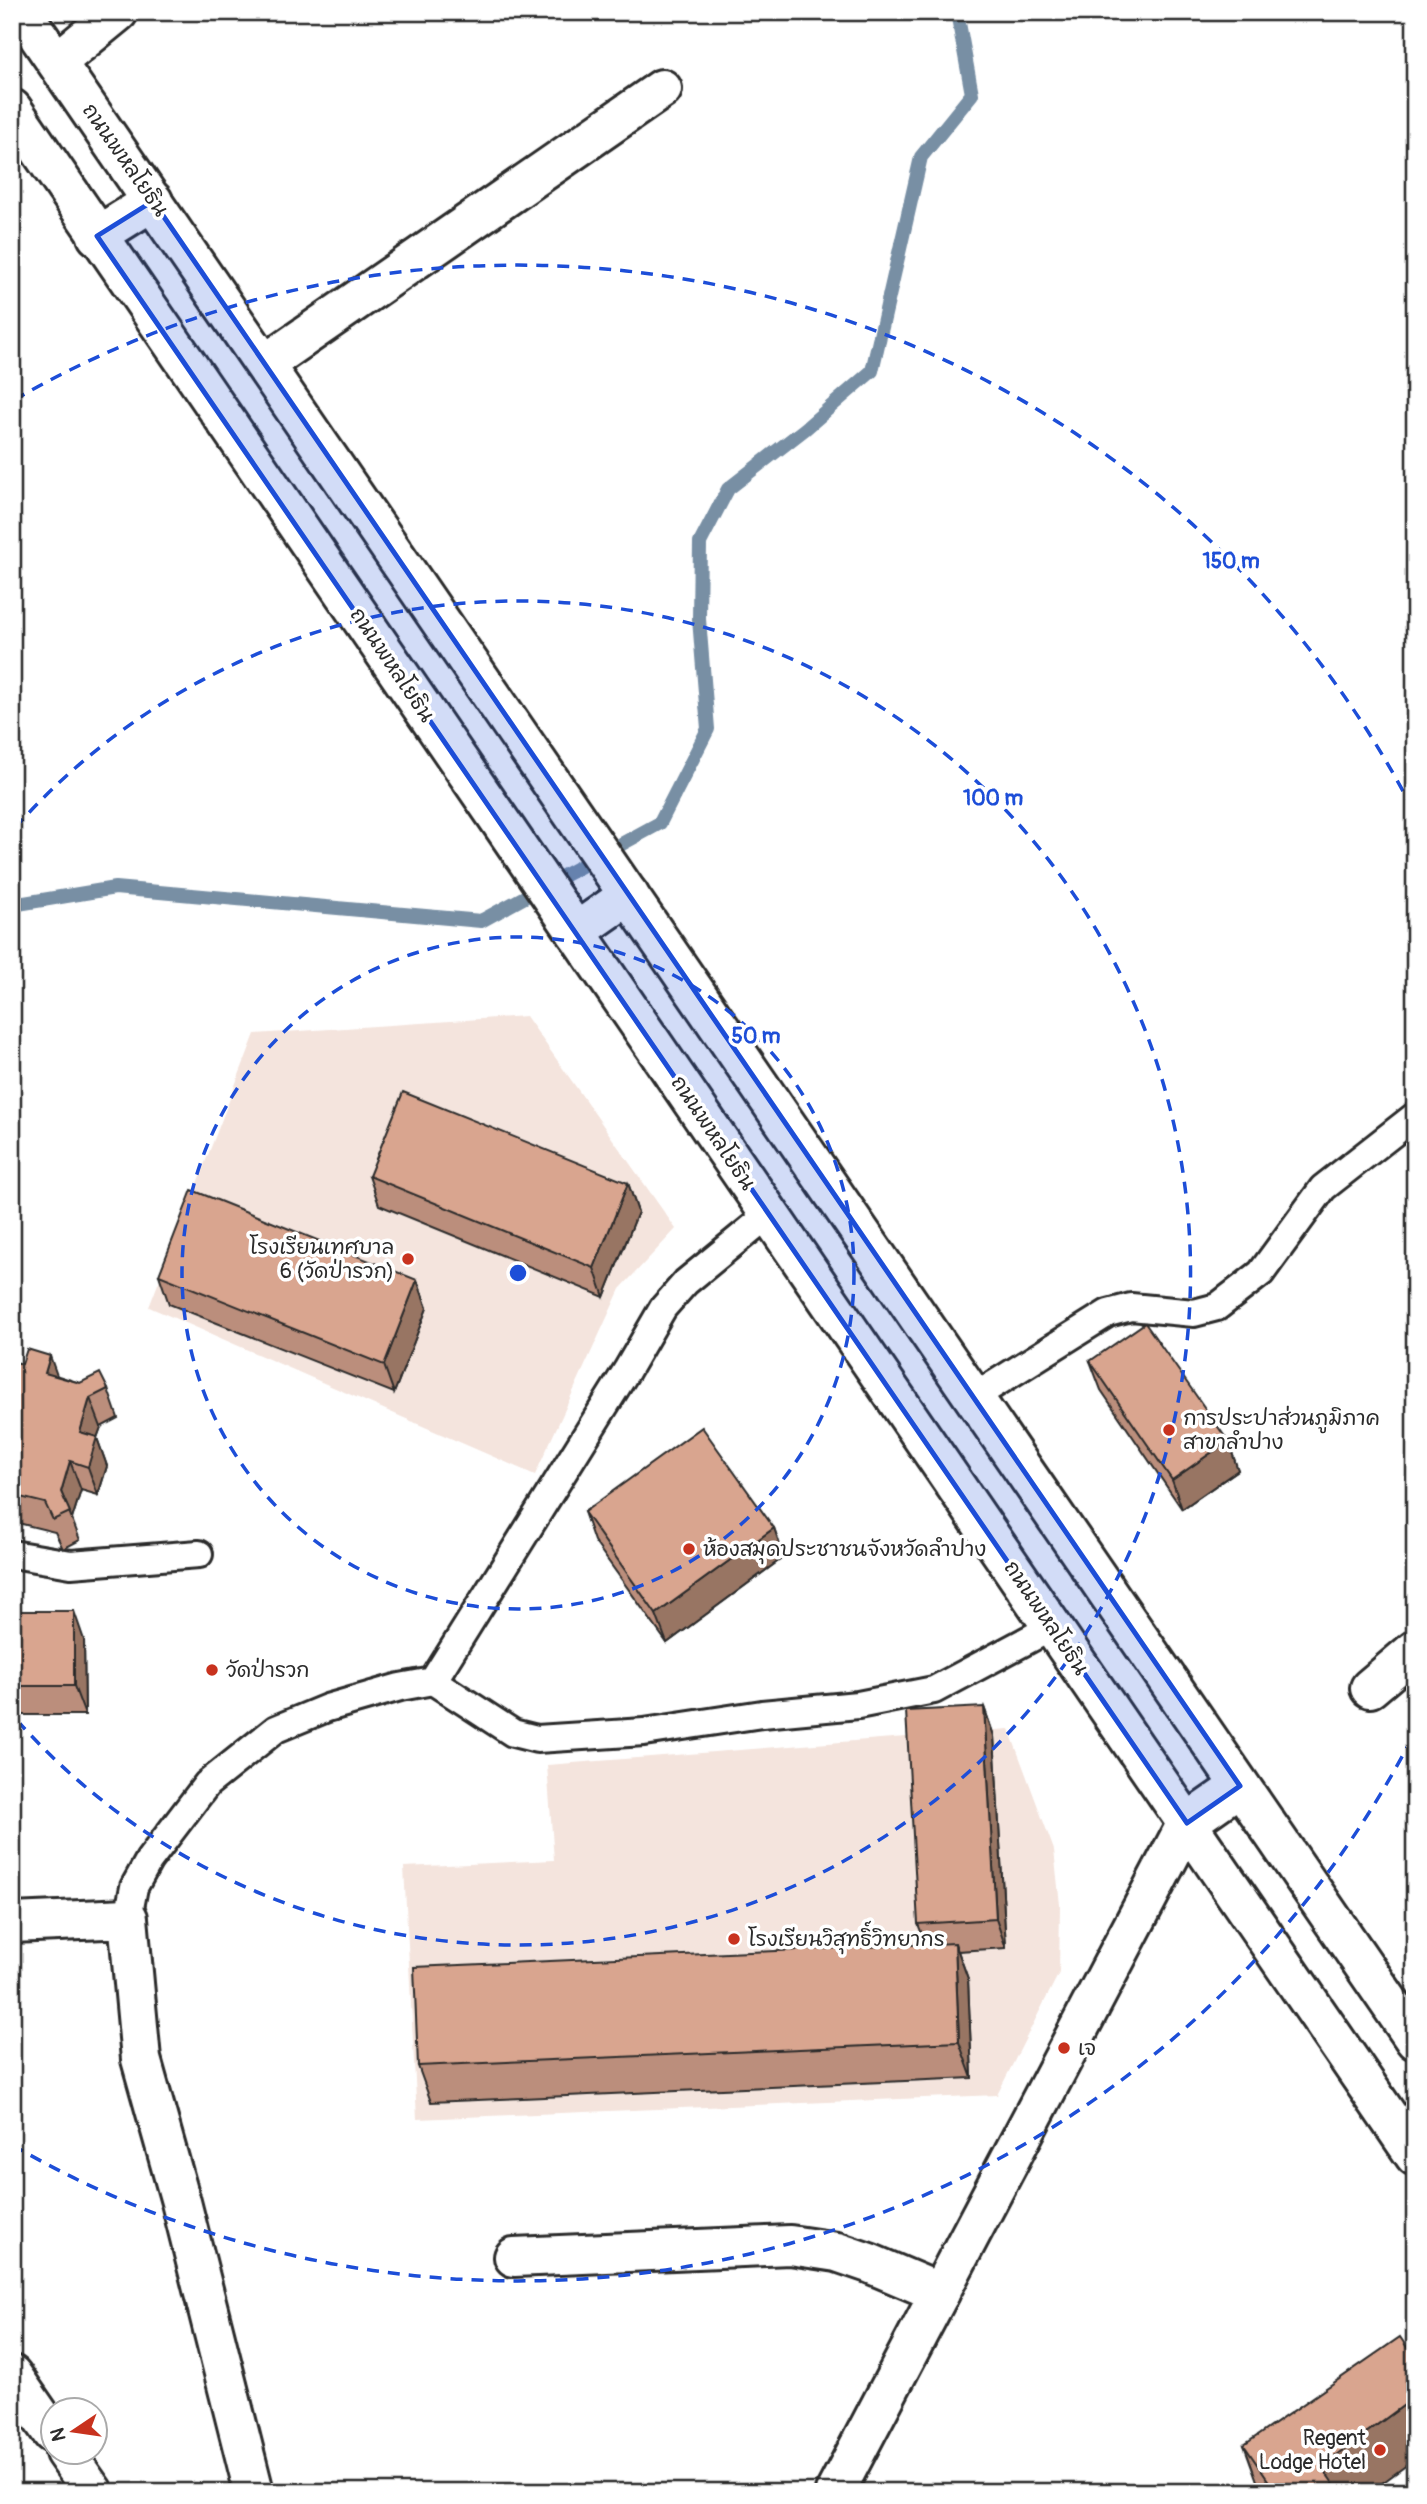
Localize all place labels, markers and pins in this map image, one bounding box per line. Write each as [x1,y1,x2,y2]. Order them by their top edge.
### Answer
place label: โรงเรียนเทศบาล 6 (วัดป่ารวก) [249,1234,394,1285]
marker: โรงเรียนเทศบาล 6 (วัดป่ารวก) [400,1251,416,1267]
centre of rings [506,1261,530,1285]
place label: การประปาส่วนภูมิภาค สาขาลำปาง [1183,1405,1380,1456]
marker: การประปาส่วนภูมิภาค สาขาลำปาง [1161,1422,1177,1438]
place label: ห้องสมุดประชาชนจังหวัดลำปาง [703,1536,986,1565]
marker: ห้องสมุดประชาชนจังหวัดลำปาง [681,1541,697,1557]
place label: วัดป่ารวก [226,1657,309,1684]
marker: วัดป่ารวก [204,1662,220,1678]
place label: โรงเรียนวิสุทธิ์วิทยากร [748,1920,945,1955]
marker: โรงเรียนวิสุทธิ์วิทยากร [726,1931,742,1947]
place label: เจ [1078,2035,1096,2062]
marker: เจ [1056,2040,1072,2056]
place label: Regent Lodge Hotel [1259,2425,1367,2476]
marker: Regent Lodge Hotel [1372,2442,1388,2458]

